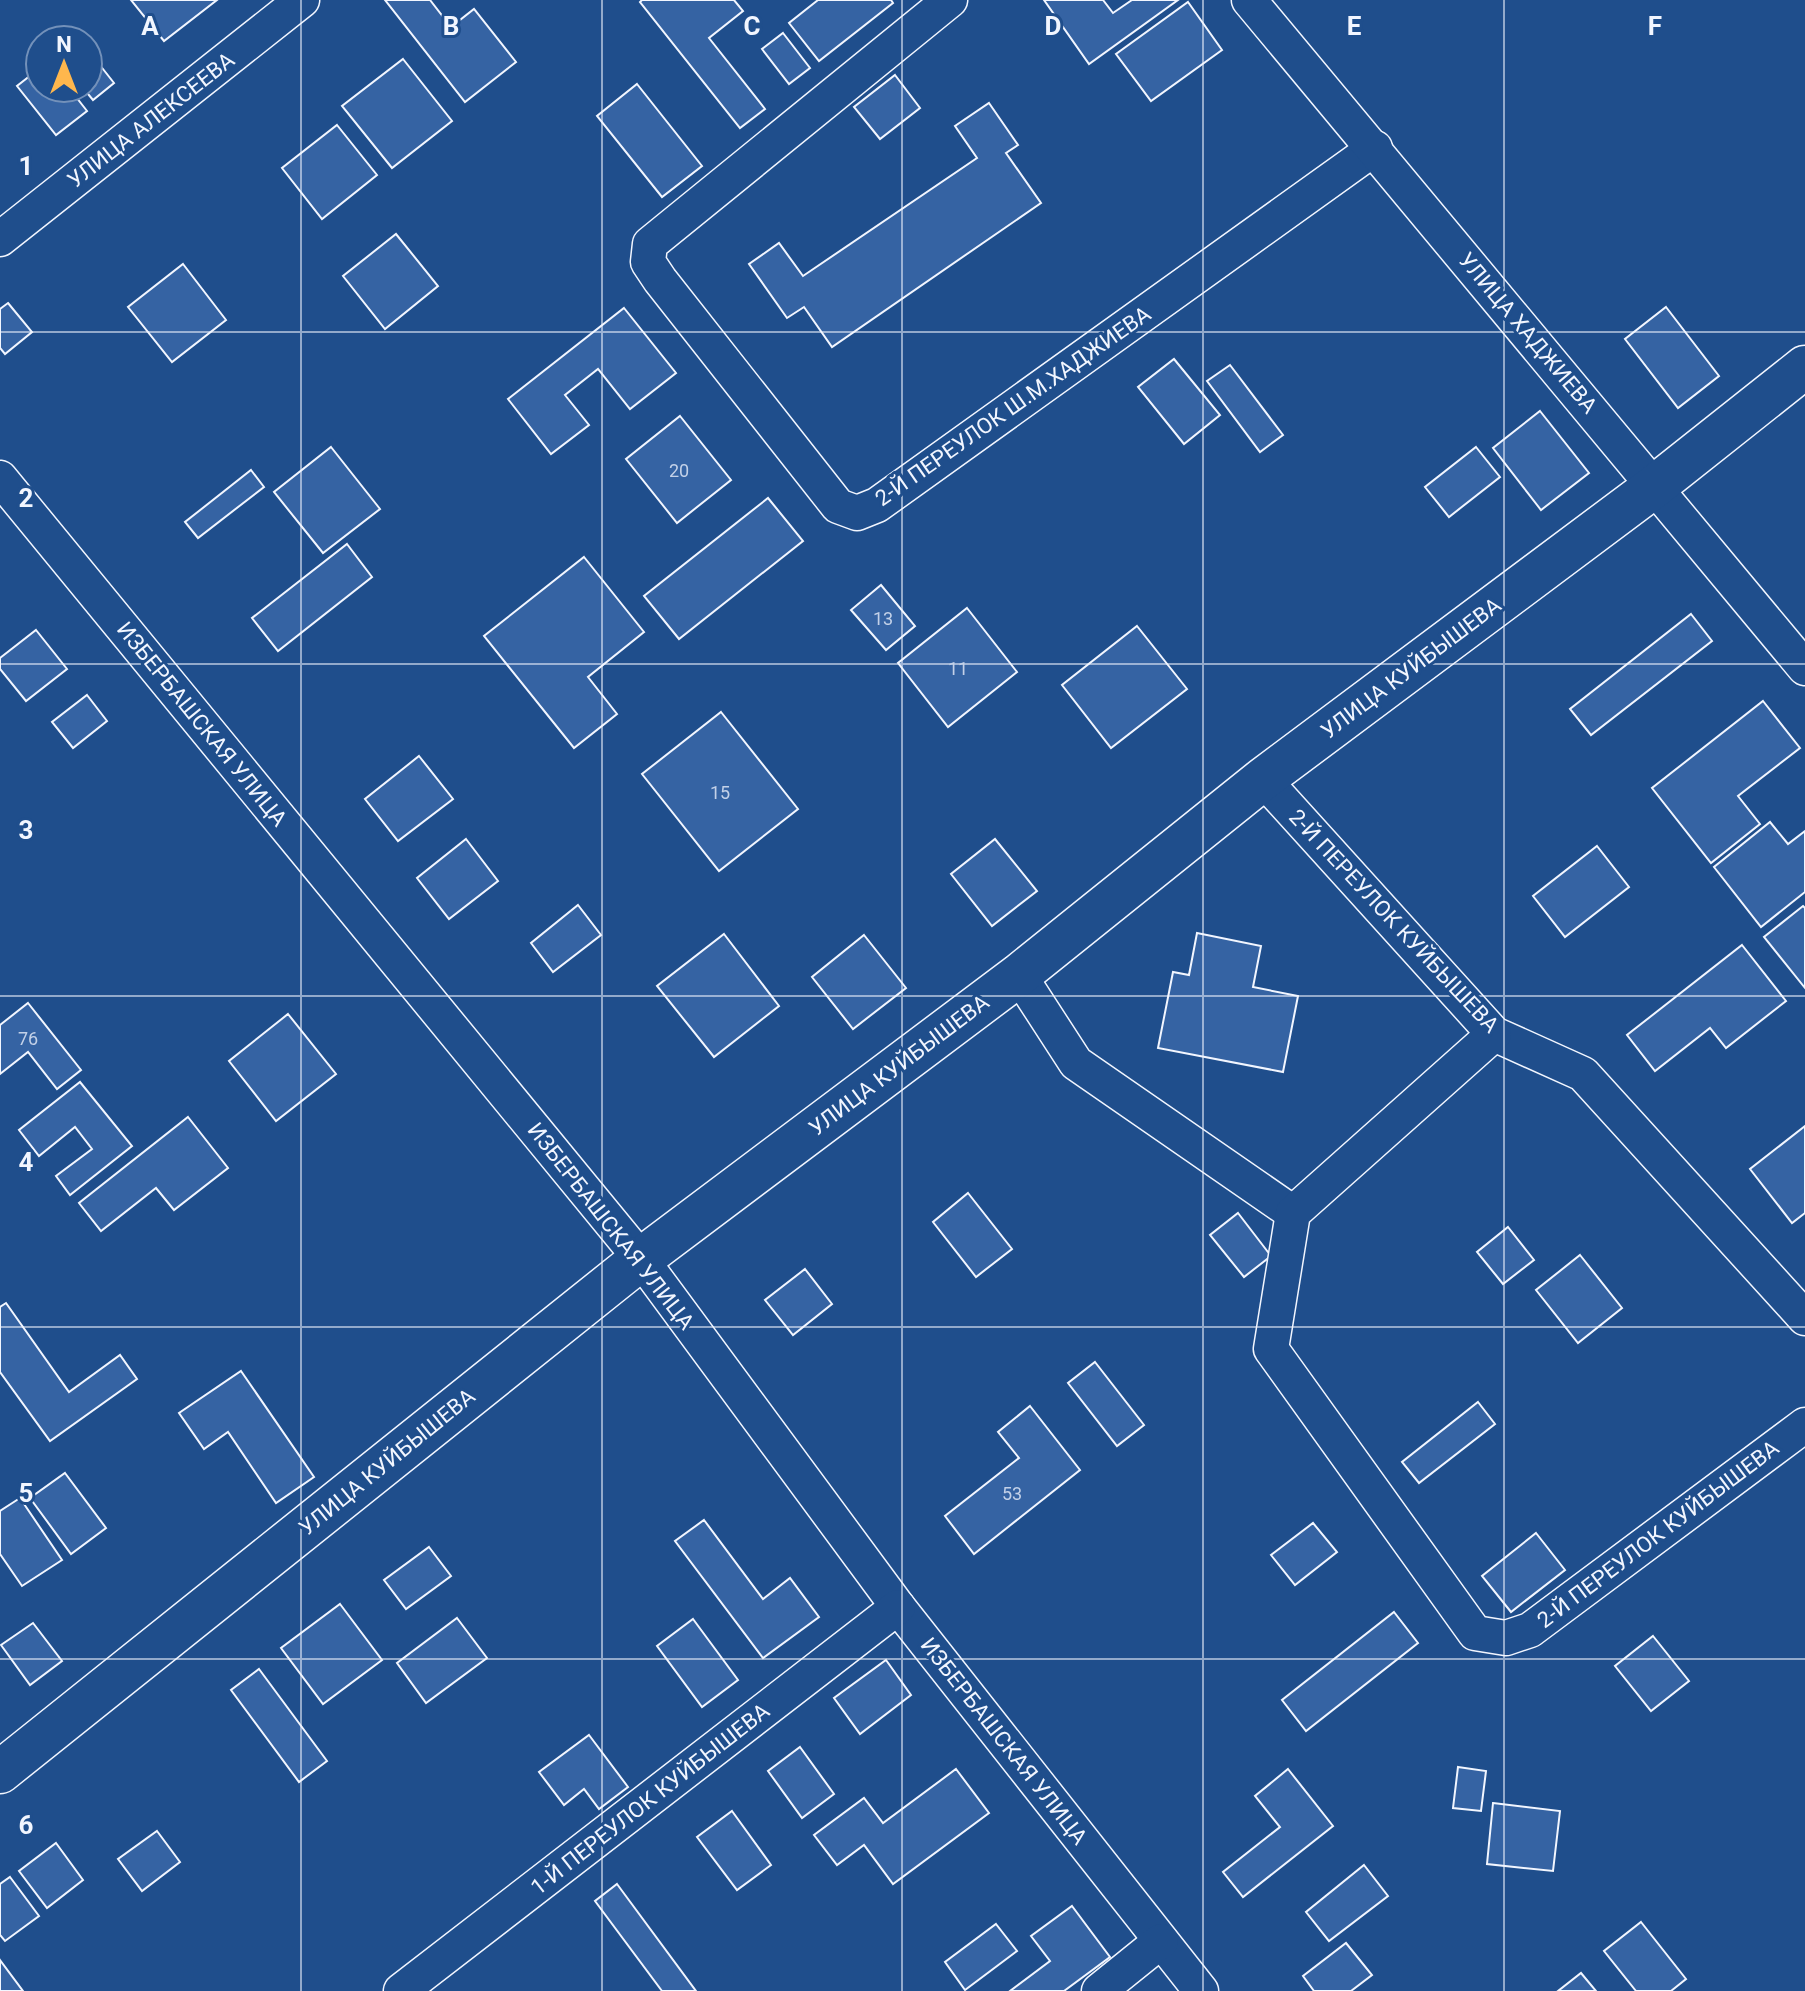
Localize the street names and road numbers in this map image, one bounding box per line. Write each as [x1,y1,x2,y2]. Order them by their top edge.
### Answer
street label: УЛИЦА АЛЕКСЕЕВА [63,47,240,193]
street label: УЛИЦА ХАДЖИЕВА [1454,248,1603,419]
street label: 2-Й ПЕРЕУЛОК Ш.М.ХАДЖИЕВА [871,301,1156,511]
street label: УЛИЦА КУЙБЫШЕВА [1316,592,1506,744]
street label: ИЗБЕРБАШСКАЯ УЛИЦА [112,617,292,832]
street label: 2-Й ПЕРЕУЛОК КУЙБЫШЕВА [1284,804,1504,1038]
street label: УЛИЦА КУЙБЫШЕВА [804,989,994,1141]
street label: ИЗБЕРБАШСКАЯ УЛИЦА [523,1118,700,1335]
street label: УЛИЦА КУЙБЫШЕВА [294,1383,480,1540]
street label: 2-Й ПЕРЕУЛОК КУЙБЫШЕВА [1532,1435,1784,1633]
street label: ИЗБЕРБАШСКАЯ УЛИЦА [916,1633,1093,1850]
street label: 1-Й ПЕРЕУЛОК КУЙБЫШЕВА [526,1698,775,1900]

